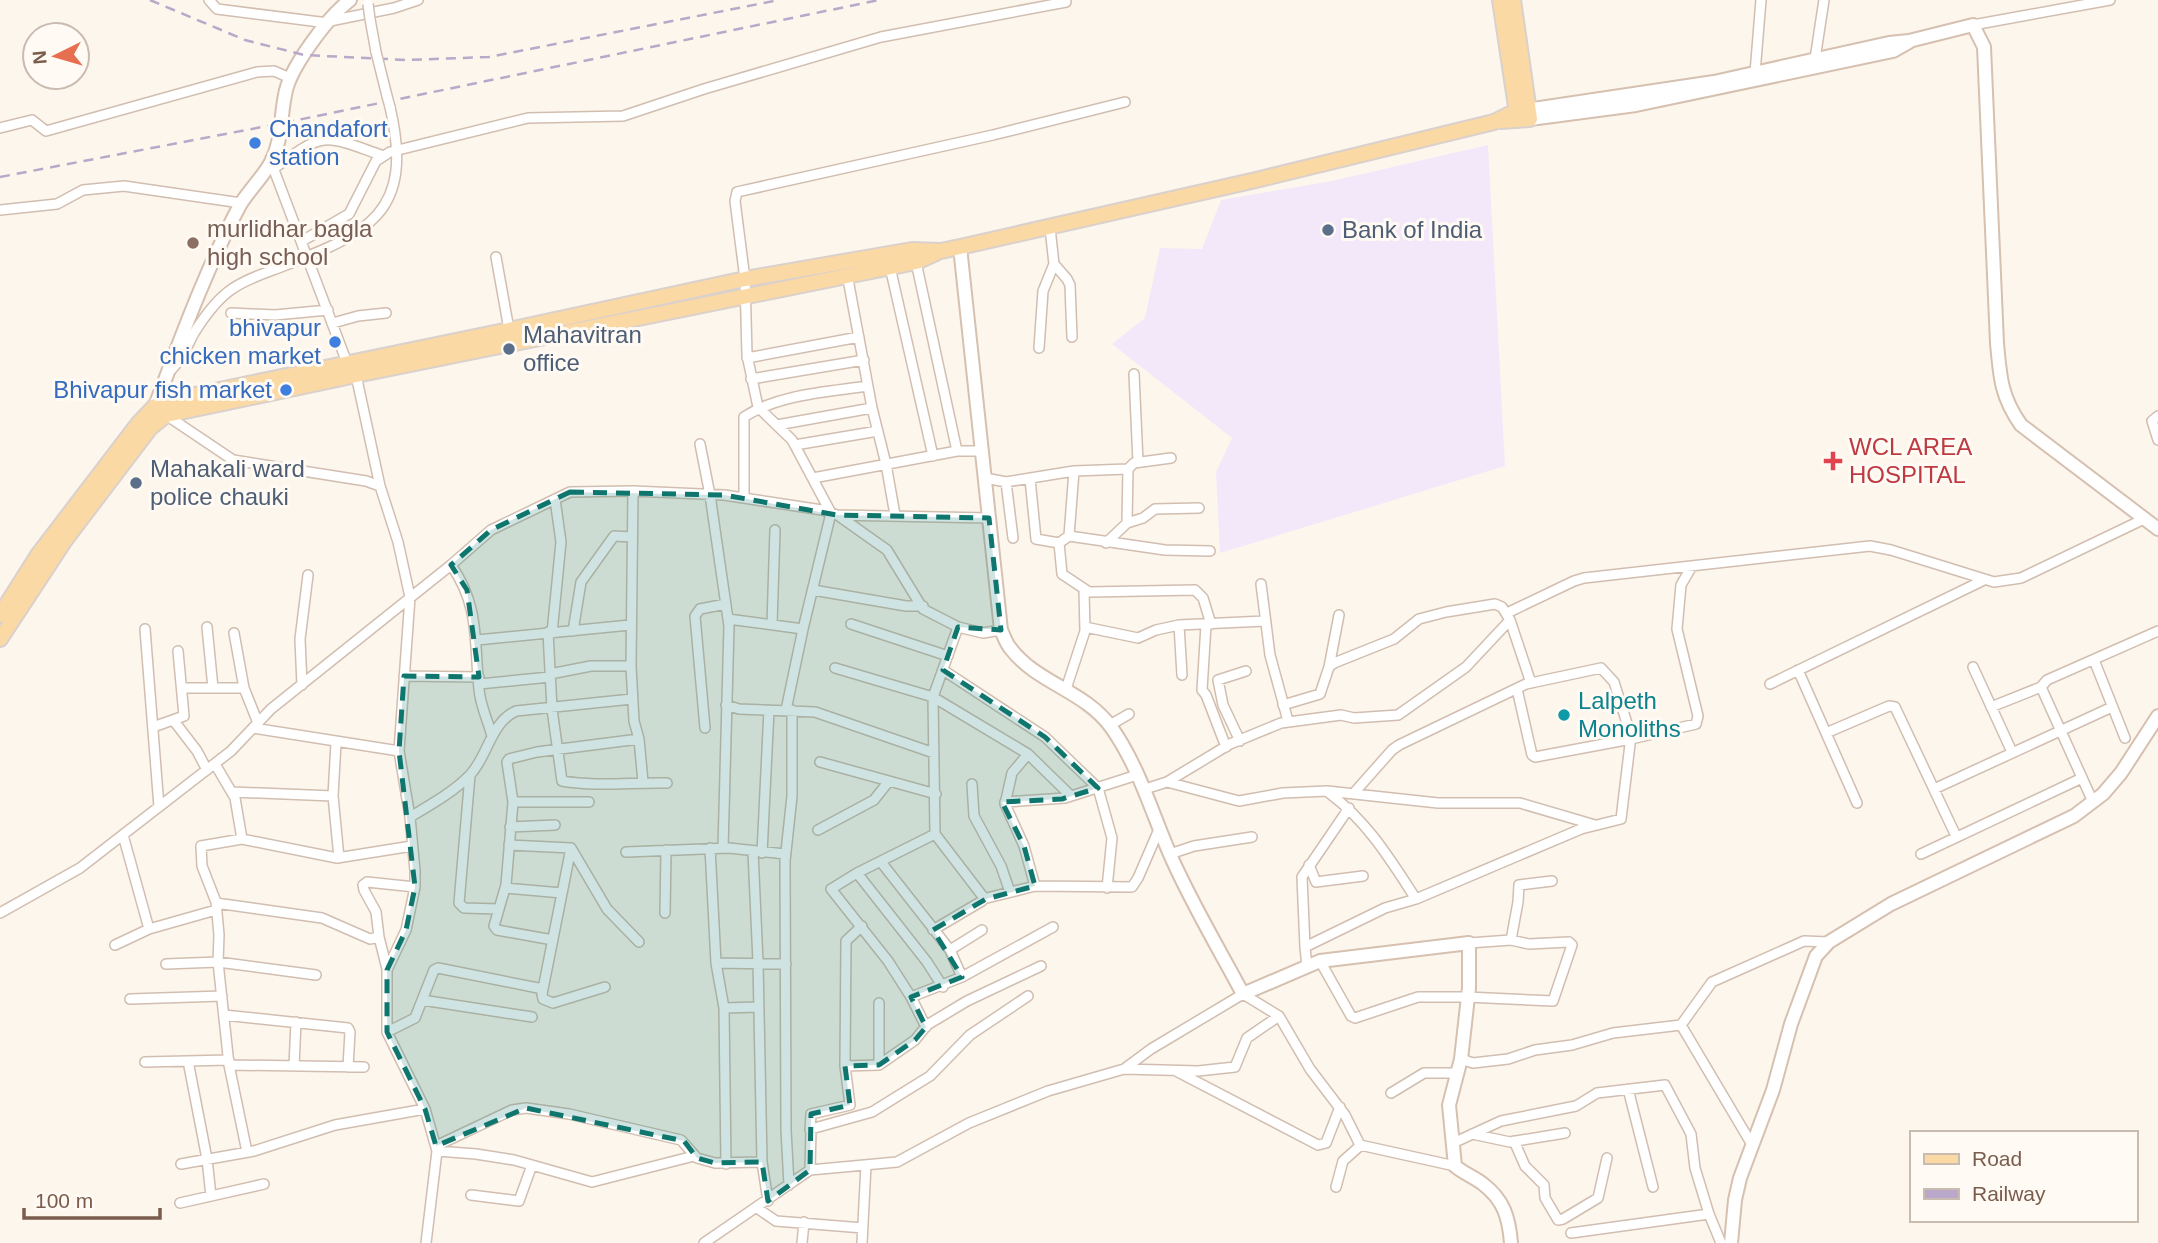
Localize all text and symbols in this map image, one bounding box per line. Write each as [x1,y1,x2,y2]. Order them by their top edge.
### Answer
north arrow [21,21,91,91]
text: N [29,50,51,65]
place label: Chandafort station [269,115,388,170]
marker: Chandafort station [247,135,263,151]
place label: murlidhar bagla high school [207,215,373,270]
place label: Bank of India [1342,216,1483,243]
marker: Bank of India [1320,222,1336,238]
marker: murlidhar bagla high school [185,235,201,251]
place label: bhivapur chicken market [160,314,321,369]
place label: Mahavitran office [523,321,642,376]
marker: bhivapur chicken market [327,334,343,350]
marker: Mahavitran office [501,341,517,357]
place label: Bhivapur fish market [53,376,272,403]
marker: Bhivapur fish market [278,382,294,398]
place label: WCL AREA HOSPITAL [1849,433,1972,488]
marker: WCL AREA HOSPITAL [1823,451,1843,471]
place label: Mahakali ward police chauki [150,455,305,510]
marker: Mahakali ward police chauki [128,475,144,491]
place label: Lalpeth Monoliths [1578,687,1681,742]
marker: Lalpeth Monoliths [1556,707,1572,723]
legend [1910,1131,2137,1222]
text: Road [1972,1147,2022,1170]
scale bar [24,1176,161,1220]
text: Railway [1972,1182,2046,1205]
text: 100 m [35,1189,93,1212]

